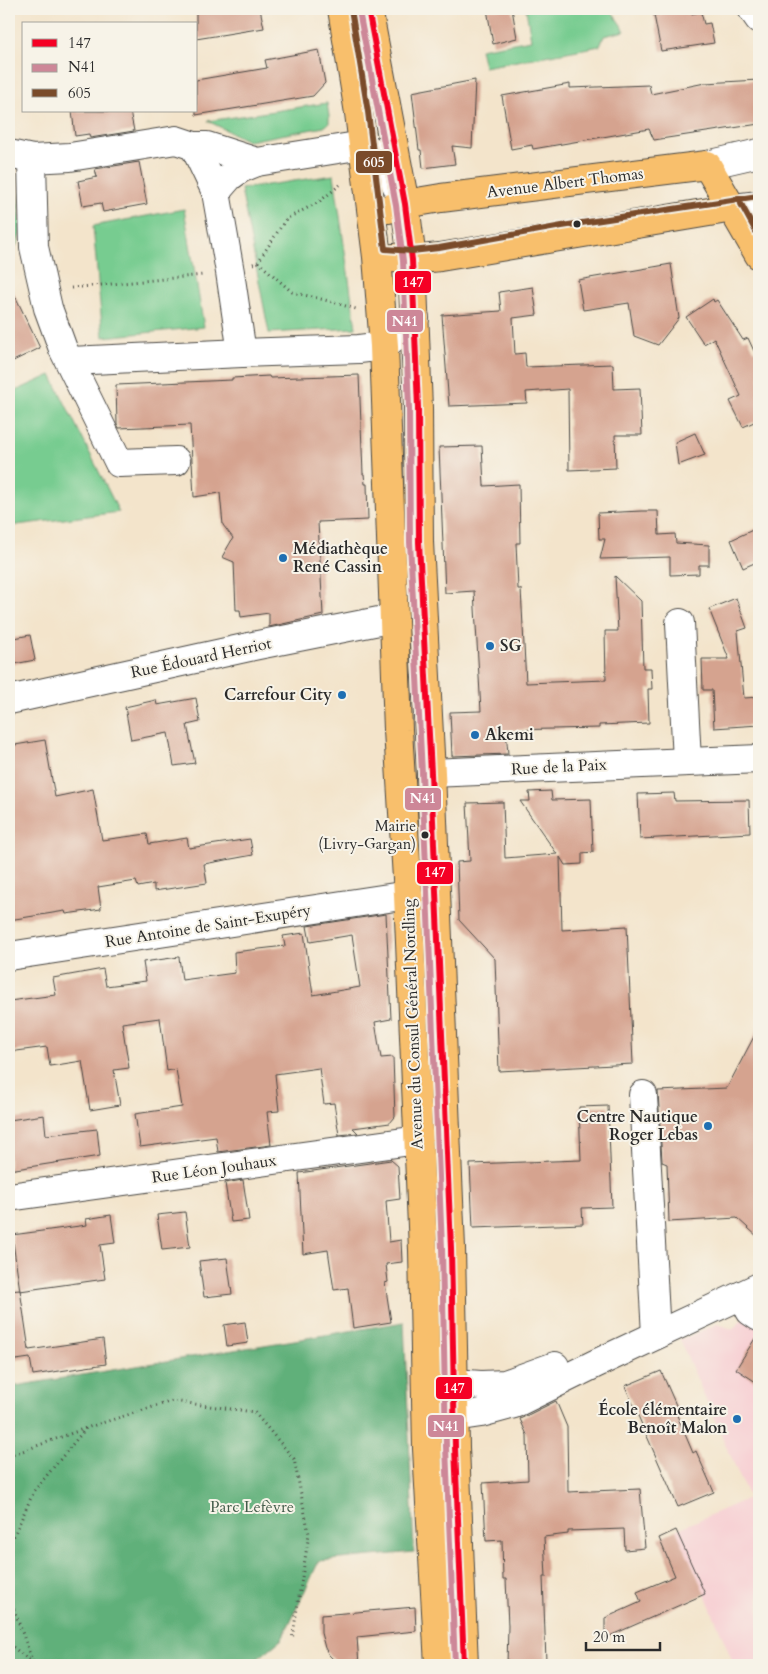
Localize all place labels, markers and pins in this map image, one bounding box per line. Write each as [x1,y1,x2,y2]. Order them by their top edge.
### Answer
unlabelled marker [572,219,582,229]
place label: Médiathèque René Cassin [293,538,388,578]
marker: Médiathèque René Cassin [277,552,289,564]
place label: SG [500,635,522,657]
marker: SG [484,640,496,652]
place label: Carrefour City [224,684,332,706]
marker: Carrefour City [336,689,348,701]
place label: Akemi [485,724,534,746]
marker: Akemi [469,729,481,741]
place label: Mairie (Livry-Gargan) [318,816,416,854]
marker: Mairie (Livry-Gargan) [420,830,430,840]
place label: Centre Nautique Roger Lebas [577,1106,698,1146]
marker: Centre Nautique Roger Lebas [702,1120,714,1132]
place label: École élémentaire Benoît Malon [598,1398,728,1439]
marker: École élémentaire Benoît Malon [731,1413,743,1425]

